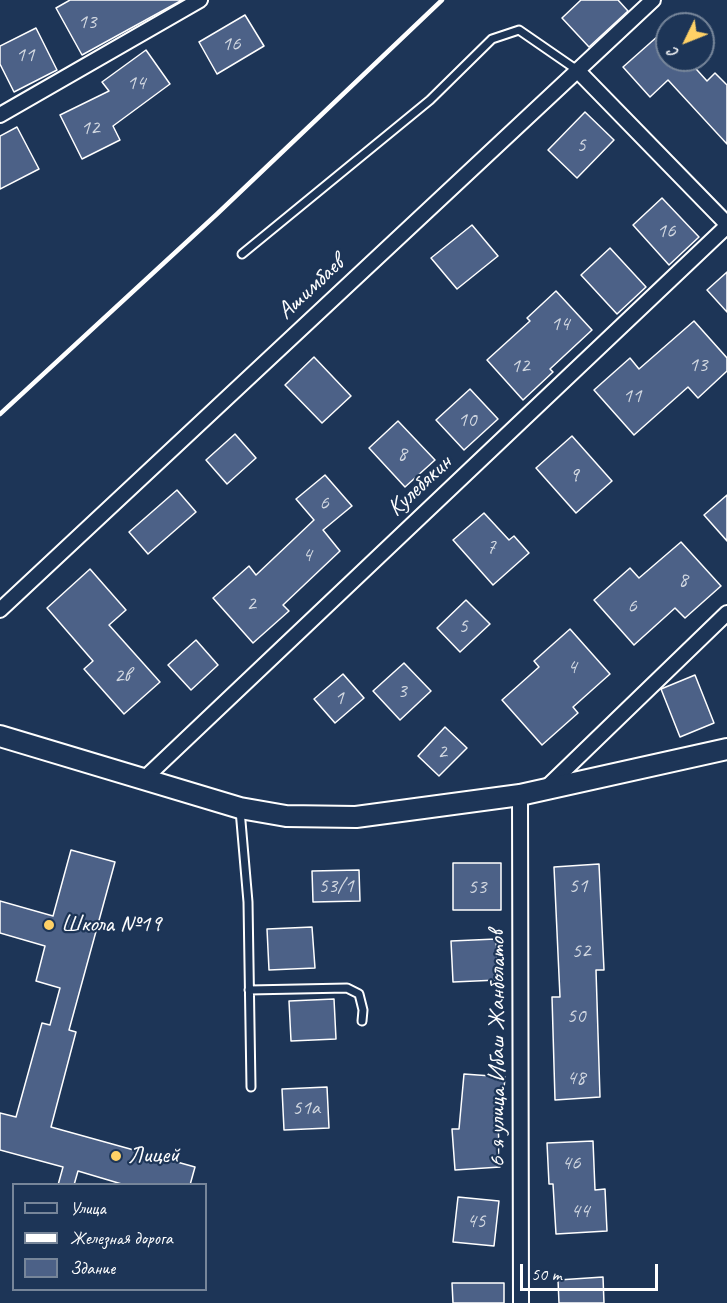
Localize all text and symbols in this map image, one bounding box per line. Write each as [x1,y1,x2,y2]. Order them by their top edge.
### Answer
house number: 13 [78,9,96,35]
north arrow [655,12,715,72]
house number: 16 [222,31,240,57]
house number: 11 [16,42,34,68]
text: С [663,43,683,63]
house number: 14 [127,70,145,96]
house number: 12 [81,115,99,141]
house number: 5 [576,132,586,158]
house number: 16 [657,218,675,244]
street label: Ашимбаев [272,250,350,326]
house number: 14 [551,311,569,337]
house number: 13 [689,352,707,378]
house number: 12 [511,353,529,379]
house number: 11 [623,383,641,409]
house number: 10 [458,407,476,433]
house number: 8 [397,441,407,467]
street label: Кулебякин [382,449,458,523]
house number: 9 [569,462,579,488]
house number: 6 [319,490,329,516]
house number: 7 [486,534,496,560]
house number: 4 [302,542,312,568]
house number: 8 [678,567,688,593]
house number: 2 [246,591,256,617]
house number: 6 [627,593,637,619]
house number: 5 [458,613,468,639]
house number: 4 [567,654,577,680]
house number: 2в [114,663,130,689]
house number: 3 [397,678,407,704]
house number: 1 [334,685,344,711]
house number: 2 [437,739,447,765]
house number: 53/1 [318,873,354,899]
house number: 51 [569,873,587,899]
house number: 53 [468,874,486,900]
place label: Школа №19 [61,911,161,939]
marker: Школа №19 [42,918,56,932]
street label: 6-я улица Ибаш Жанболатов [484,930,512,1168]
house number: 52 [572,938,590,964]
house number: 50 [567,1003,585,1029]
house number: 48 [567,1065,585,1091]
house number: 51а [292,1095,320,1121]
place label: Лицей [128,1142,179,1170]
marker: Лицей [109,1149,123,1163]
house number: 46 [562,1150,580,1176]
legend [12,1183,207,1291]
text: Улица [70,1197,106,1219]
house number: 44 [571,1198,589,1224]
house number: 45 [467,1208,485,1234]
text: Железная дорога [70,1227,173,1249]
scale bar [523,1252,661,1290]
text: Здание [70,1257,115,1279]
text: 50 m [531,1263,562,1285]

